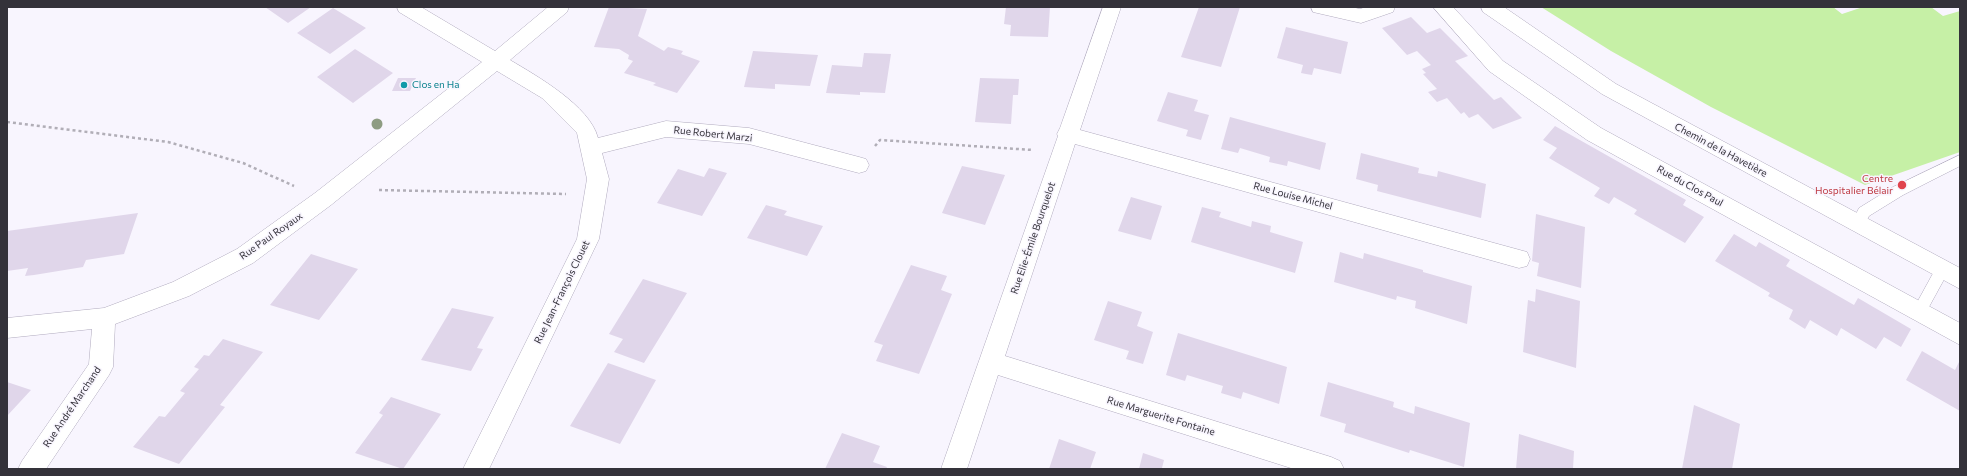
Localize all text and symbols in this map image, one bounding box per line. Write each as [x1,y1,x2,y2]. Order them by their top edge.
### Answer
place label: Clos en Ha [412,79,459,91]
marker: Clos en Ha [399,80,409,90]
street label: Chemin de la Havetière [1673,120,1769,180]
street label: Rue Robert Marzi [673,124,753,144]
street label: Rue du Clos Paul [1655,163,1725,209]
place label: Centre Hospitalier Bélair [1815,173,1893,196]
marker: Centre Hospitalier Bélair [1896,179,1908,191]
street label: Rue Elie-Émile Bourquelot [1008,180,1058,296]
street label: Rue Louise Michel [1252,180,1334,212]
street label: Rue Paul Royaux [237,210,305,262]
street label: Rue Jean-François Clouet [532,238,592,346]
street label: Rue André Marchand [41,364,103,450]
street label: Rue Marguerite Fontaine [1106,394,1216,438]

